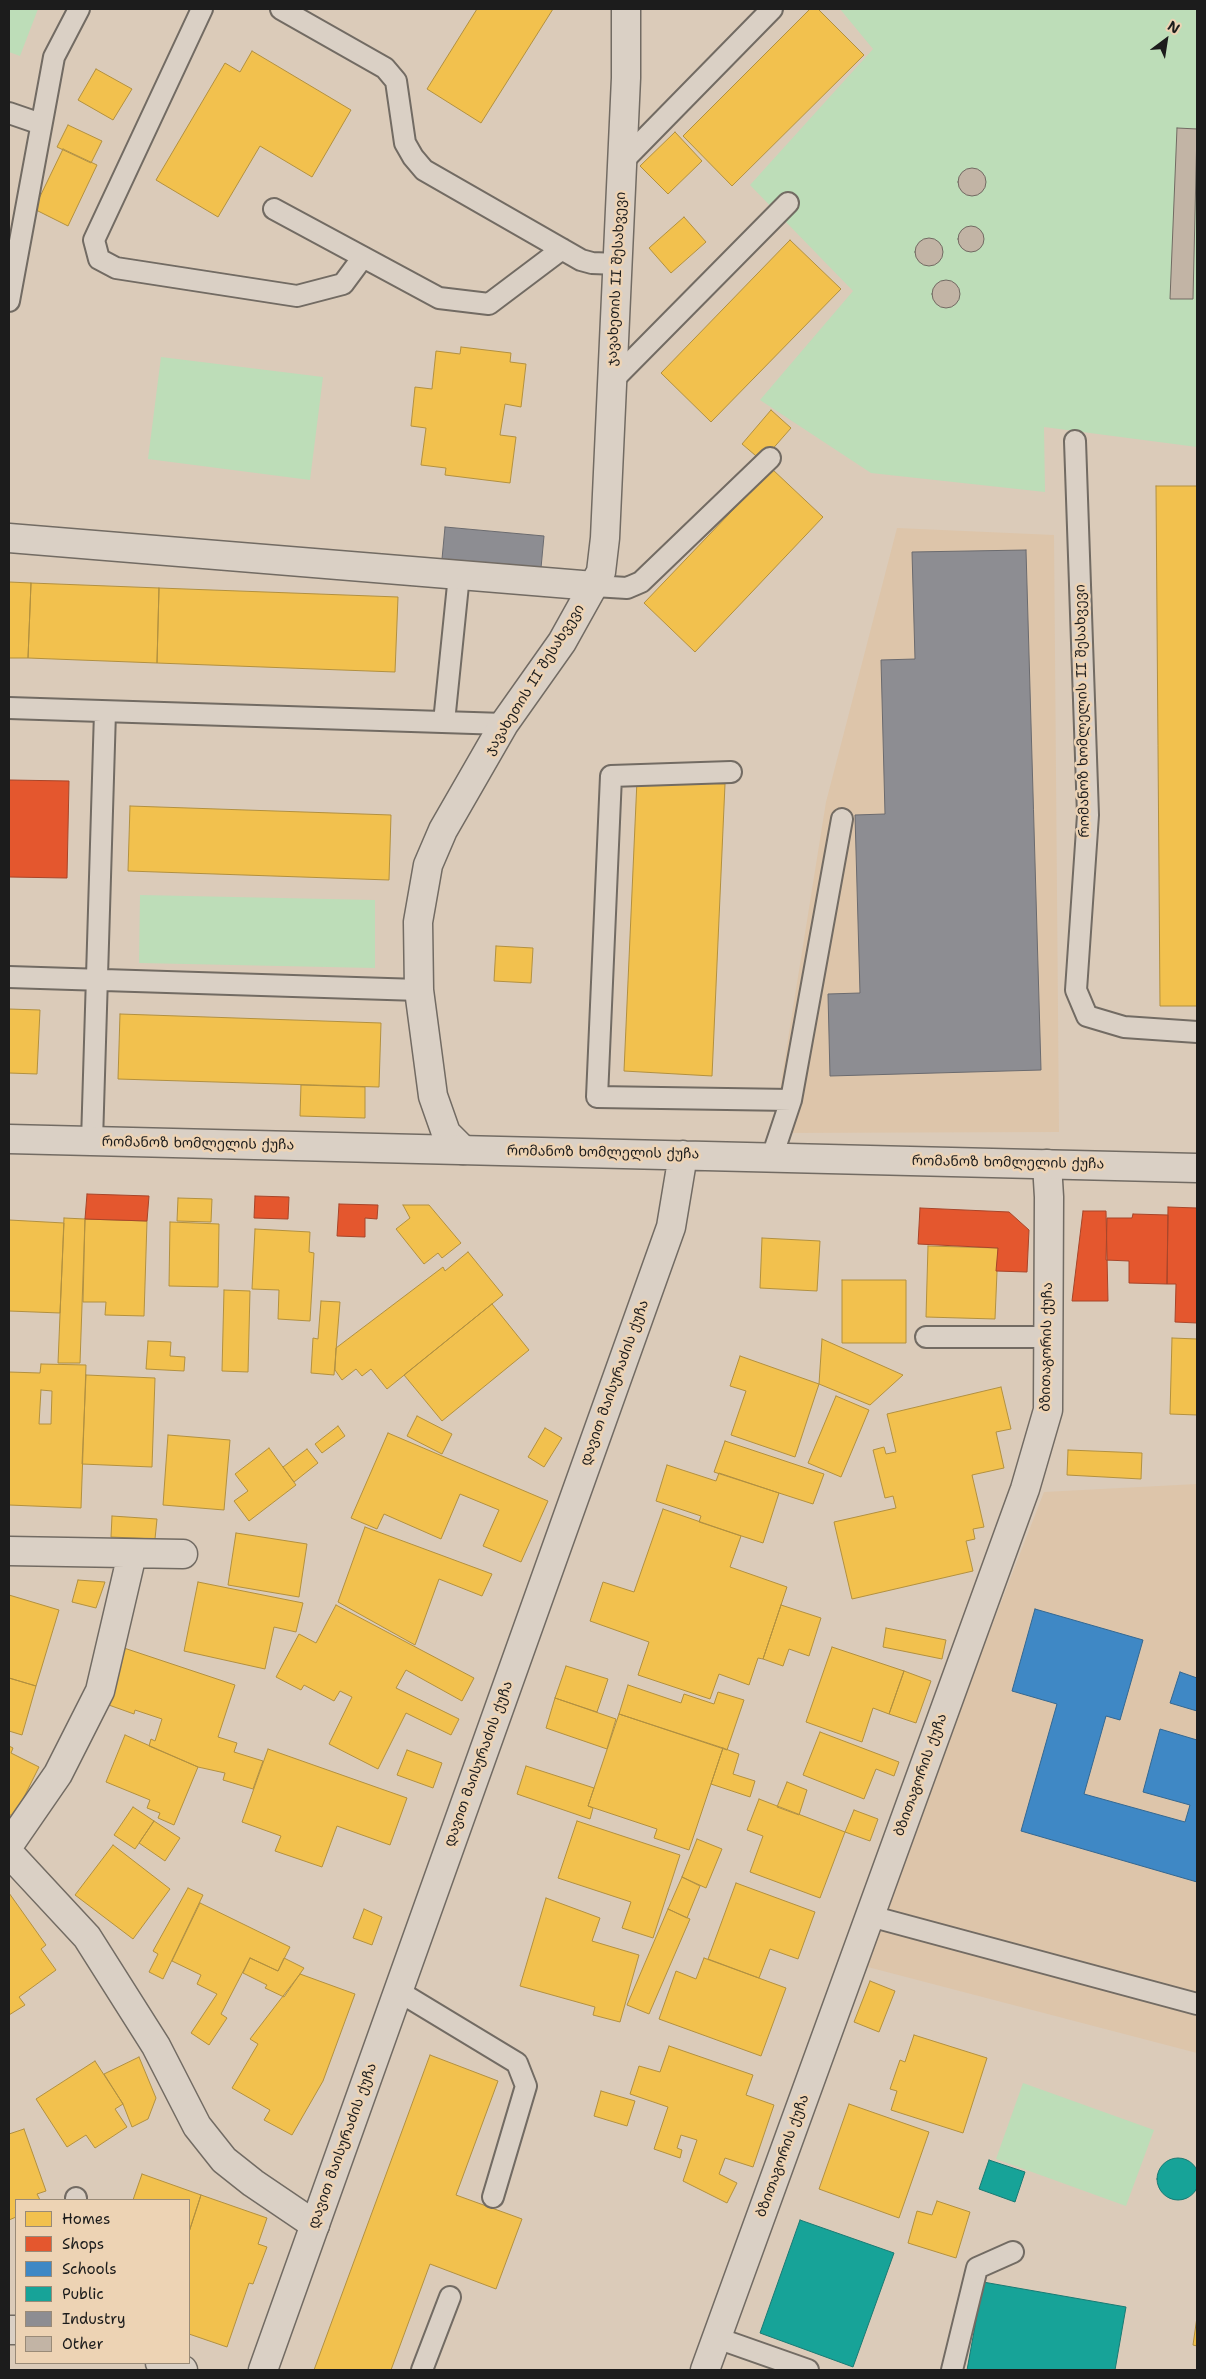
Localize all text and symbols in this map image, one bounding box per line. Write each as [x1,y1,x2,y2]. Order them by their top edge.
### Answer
north arrow [1141,15,1191,65]
text: N [1164,17,1183,38]
street label: ჯავახეთის II შესახვევი [604,191,630,367]
street label: რომანოზ ხომლელის II შესახვევი [1072,584,1094,838]
street label: ჯავახეთის II შესახვევი [482,602,588,758]
street label: რომანოზ ხომლელის ქუჩა [102,1134,294,1154]
street label: რომანოზ ხომლელის ქუჩა [507,1143,699,1163]
street label: რომანოზ ხომლელის ქუჩა [912,1153,1104,1173]
street label: ბზითაგორის ქუჩა [1037,1282,1057,1412]
street label: დავით მაისურაძის ქუჩა [577,1298,653,1468]
street label: დავით მაისურაძის ქუჩა [441,1679,517,1849]
street label: ბზითაგორის ქუჩა [891,1711,951,1839]
street label: დავით მაისურაძის ქუჩა [305,2061,381,2231]
street label: ბზითაგორის ქუჩა [753,2092,813,2220]
legend [15,2199,190,2364]
text: Homes [62,2209,110,2229]
text: Shops [62,2234,104,2254]
text: Schools [62,2259,117,2279]
text: Public [62,2284,104,2304]
text: Industry [62,2309,126,2329]
text: Other [62,2334,104,2354]

